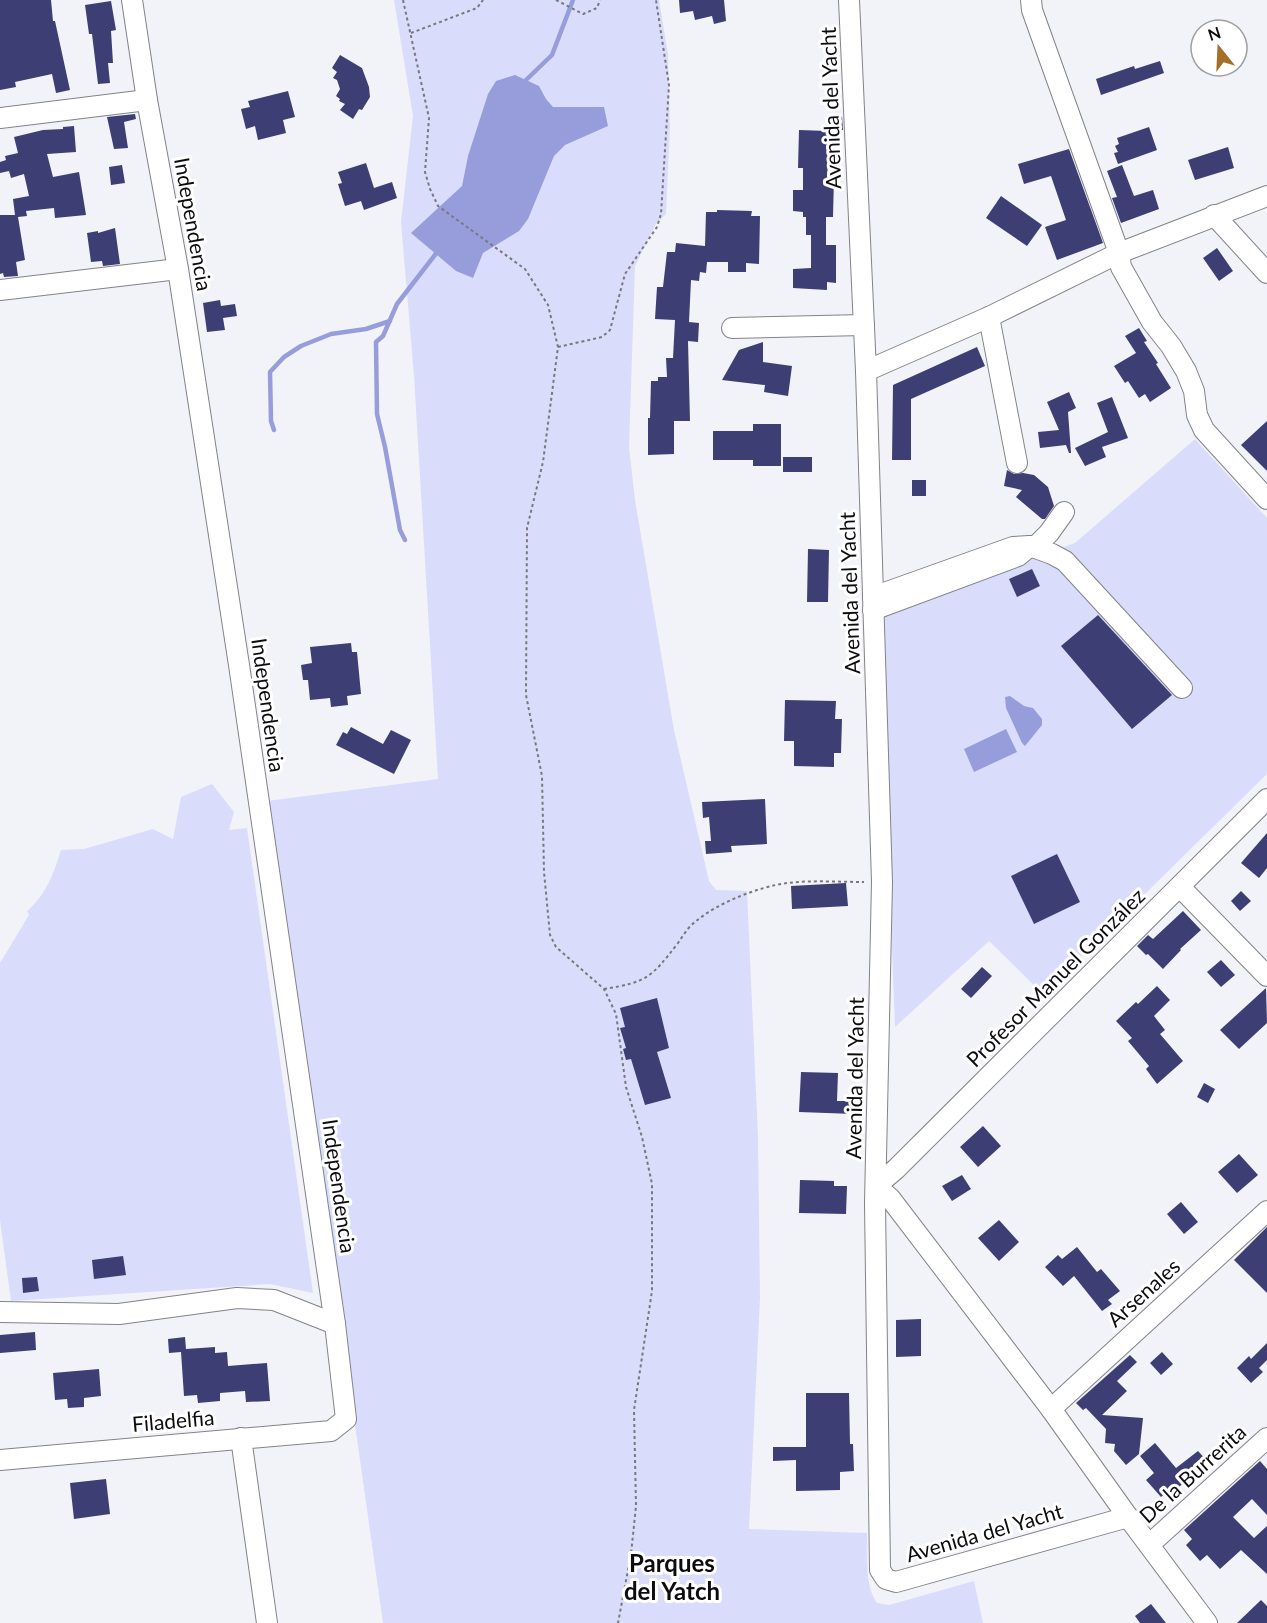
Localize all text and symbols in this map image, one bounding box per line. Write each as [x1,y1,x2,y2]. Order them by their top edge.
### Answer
north arrow [1189,18,1249,78]
text: N [1205,22,1223,44]
street label: Avenida del Yacht [815,26,845,189]
street label: Independencia [170,155,218,293]
street label: Avenida del Yacht [834,511,864,674]
street label: Independencia [247,636,291,774]
street label: Profesor Manuel González [961,883,1149,1071]
street label: Avenida del Yacht [840,996,868,1159]
street label: Independencia [318,1117,362,1255]
street label: Arsenales [1101,1253,1185,1331]
street label: Filadelfia [131,1404,215,1436]
street label: De la Burrerita [1134,1419,1250,1527]
street label: Avenida del Yacht [903,1498,1066,1566]
district label: Parques del Yatch [624,1548,720,1605]

